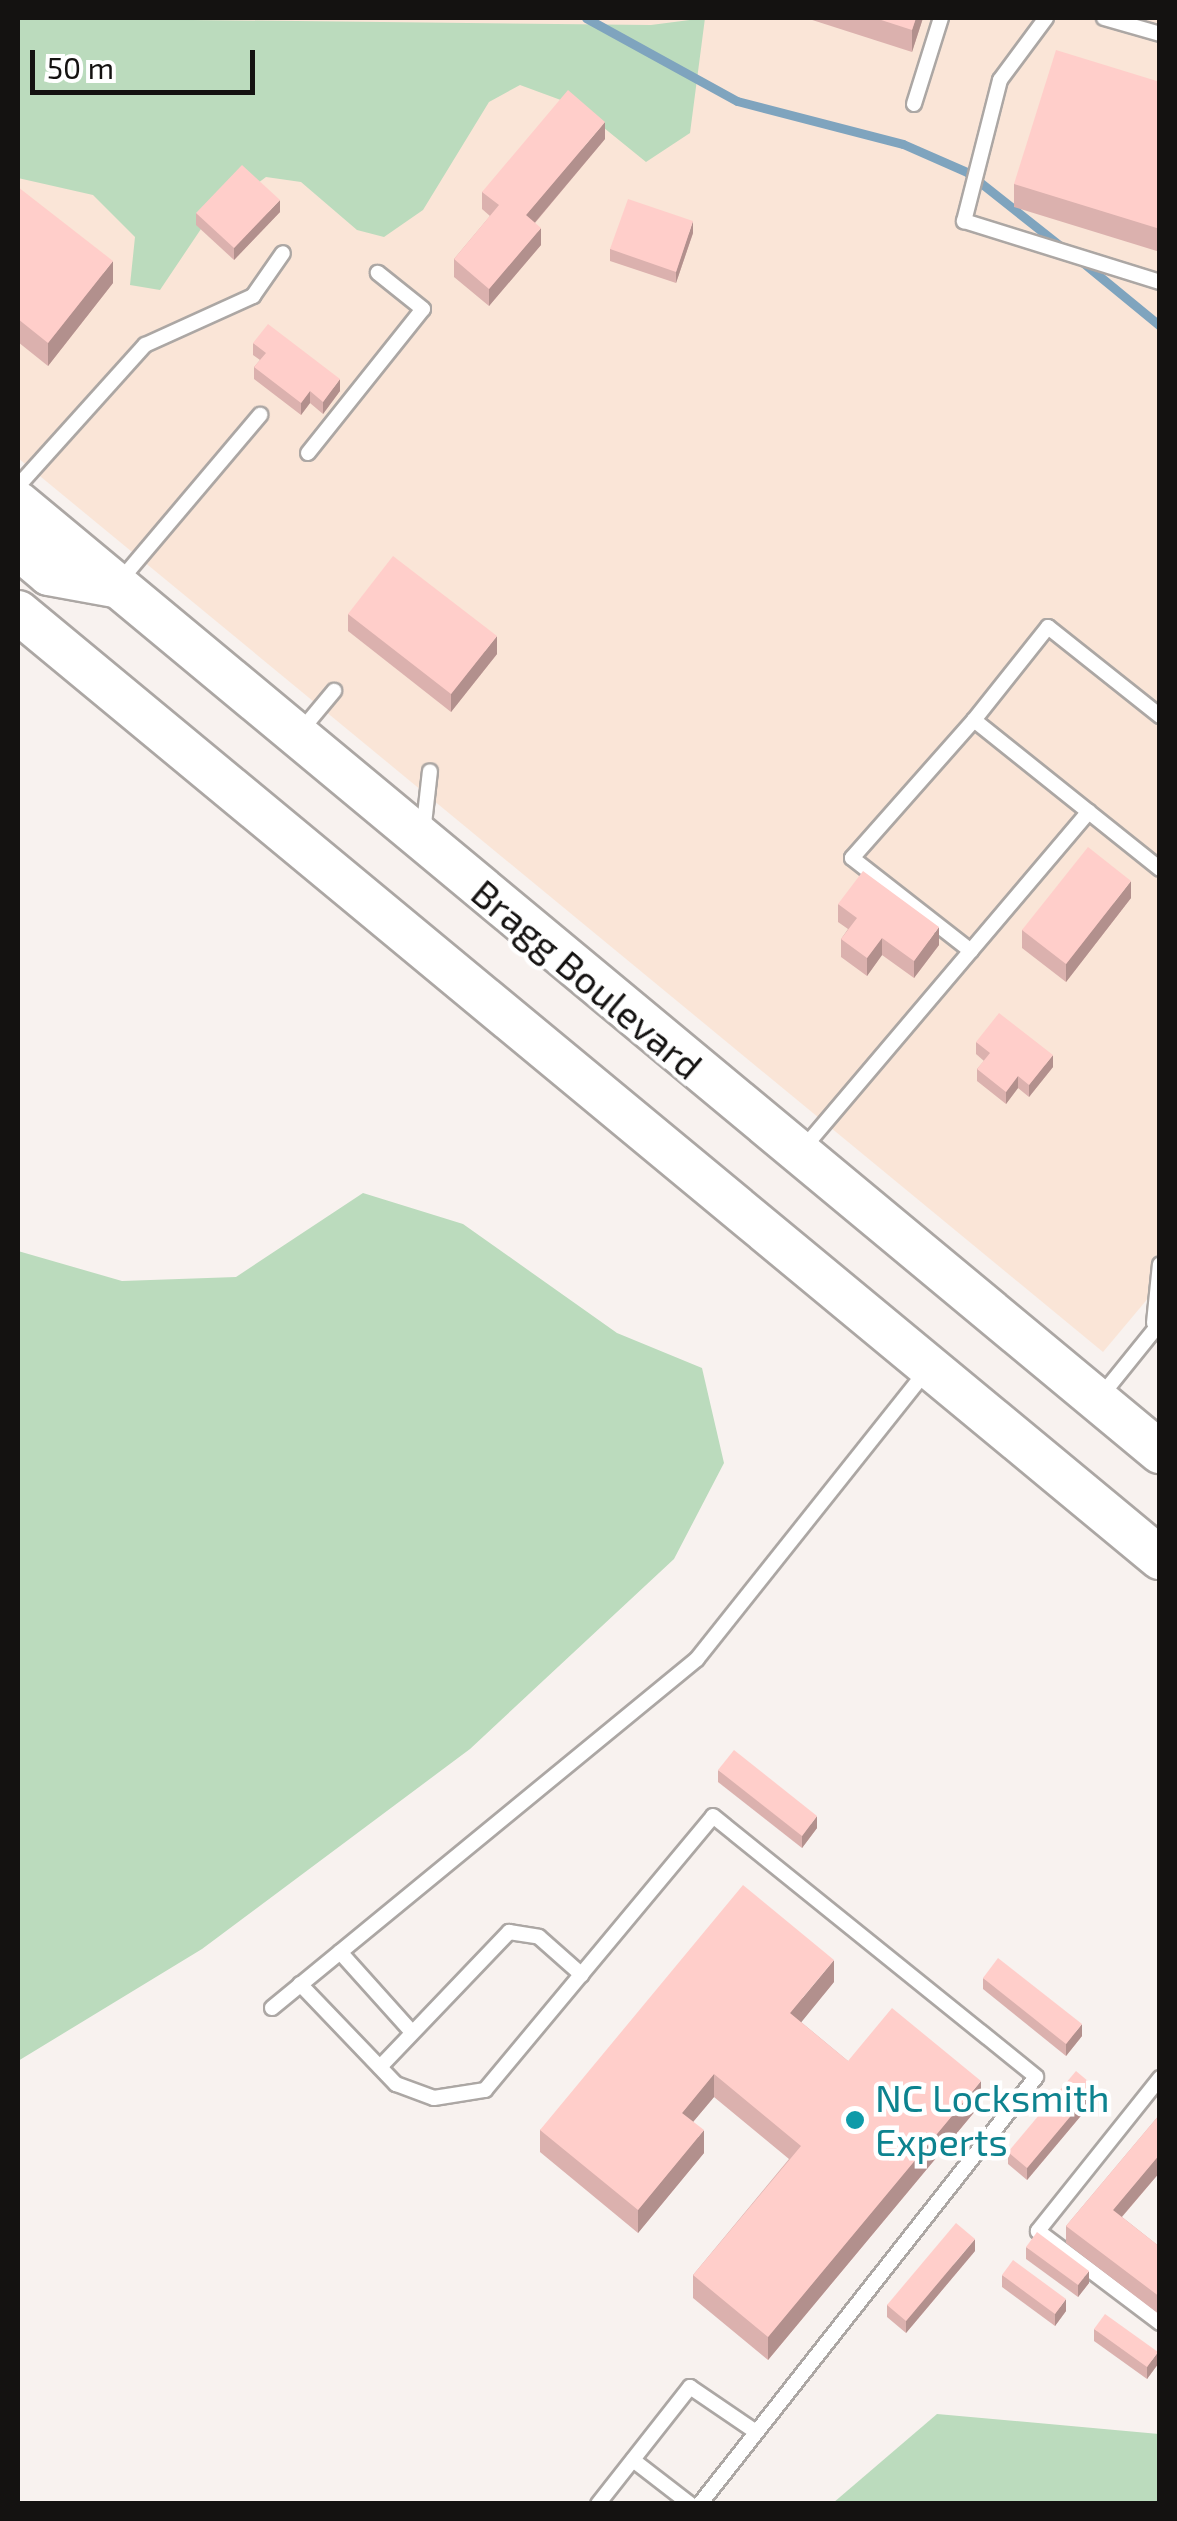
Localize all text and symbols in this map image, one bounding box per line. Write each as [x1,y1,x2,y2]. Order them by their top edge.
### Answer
scale bar [35,30,260,92]
text: 50 m [47,49,114,85]
street label: Bragg Boulevard [463,870,711,1088]
place label: NC Locksmith Experts [875,2075,1109,2164]
marker: NC Locksmith Experts [844,2109,866,2131]

